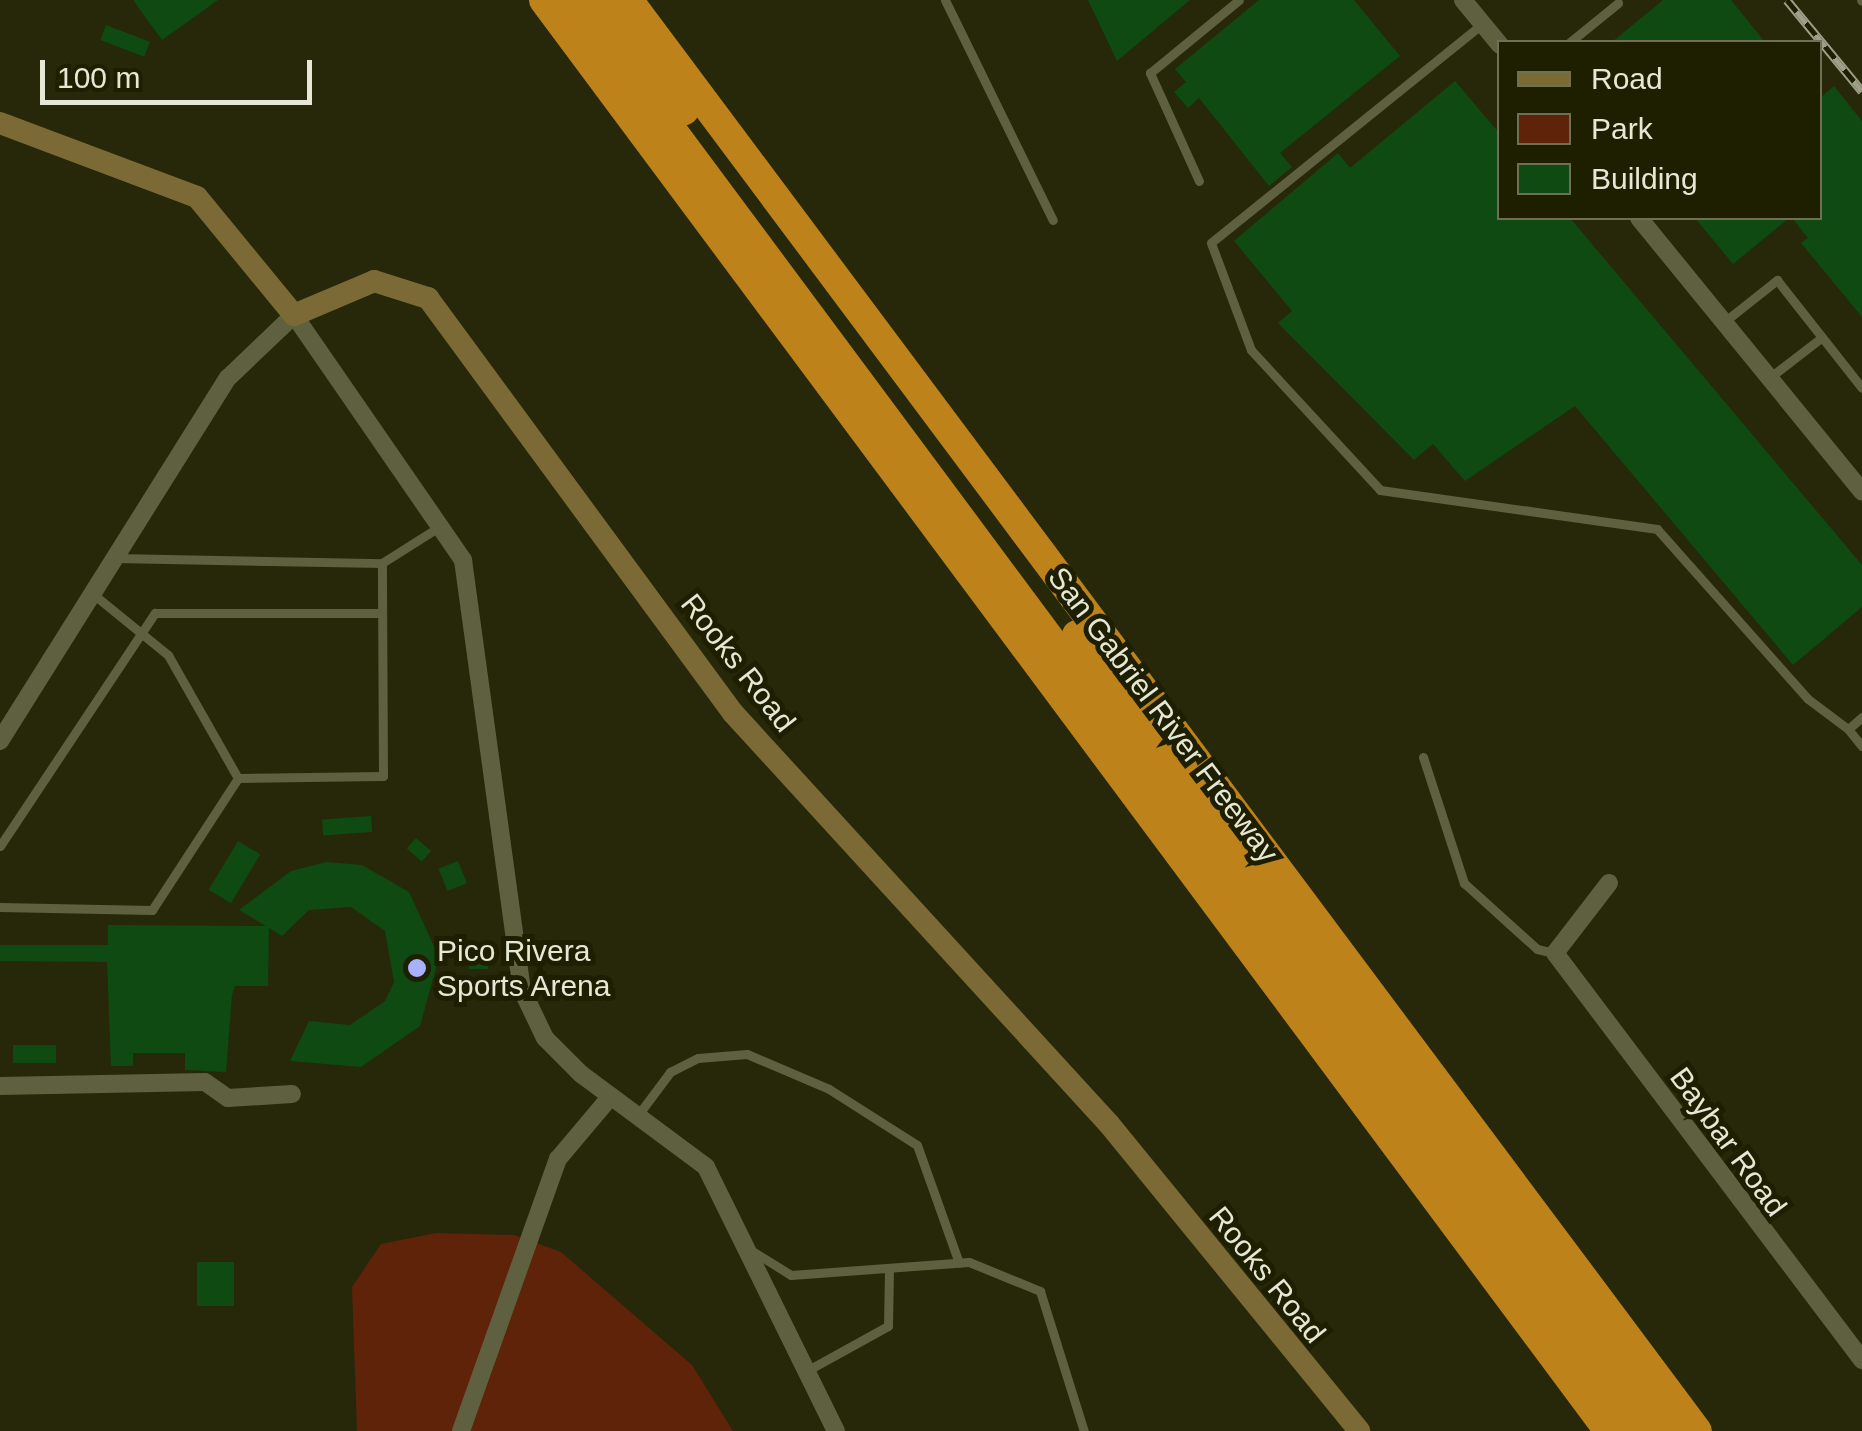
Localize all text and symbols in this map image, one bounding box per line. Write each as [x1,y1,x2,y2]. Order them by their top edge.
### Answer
scale bar [45,40,318,102]
legend [1497,40,1822,220]
text: 100 m [57,61,140,94]
text: Road [1591,62,1663,95]
text: Park [1591,112,1653,145]
text: Building [1591,162,1698,195]
street label: San Gabriel River Freeway [1040,560,1286,870]
street label: Rooks Road [673,587,803,739]
place label: Pico Rivera Sports Arena [437,933,612,1004]
marker: Pico Rivera Sports Arena [406,957,428,979]
street label: Baybar Road [1662,1061,1794,1223]
street label: Rooks Road [1201,1200,1333,1350]

